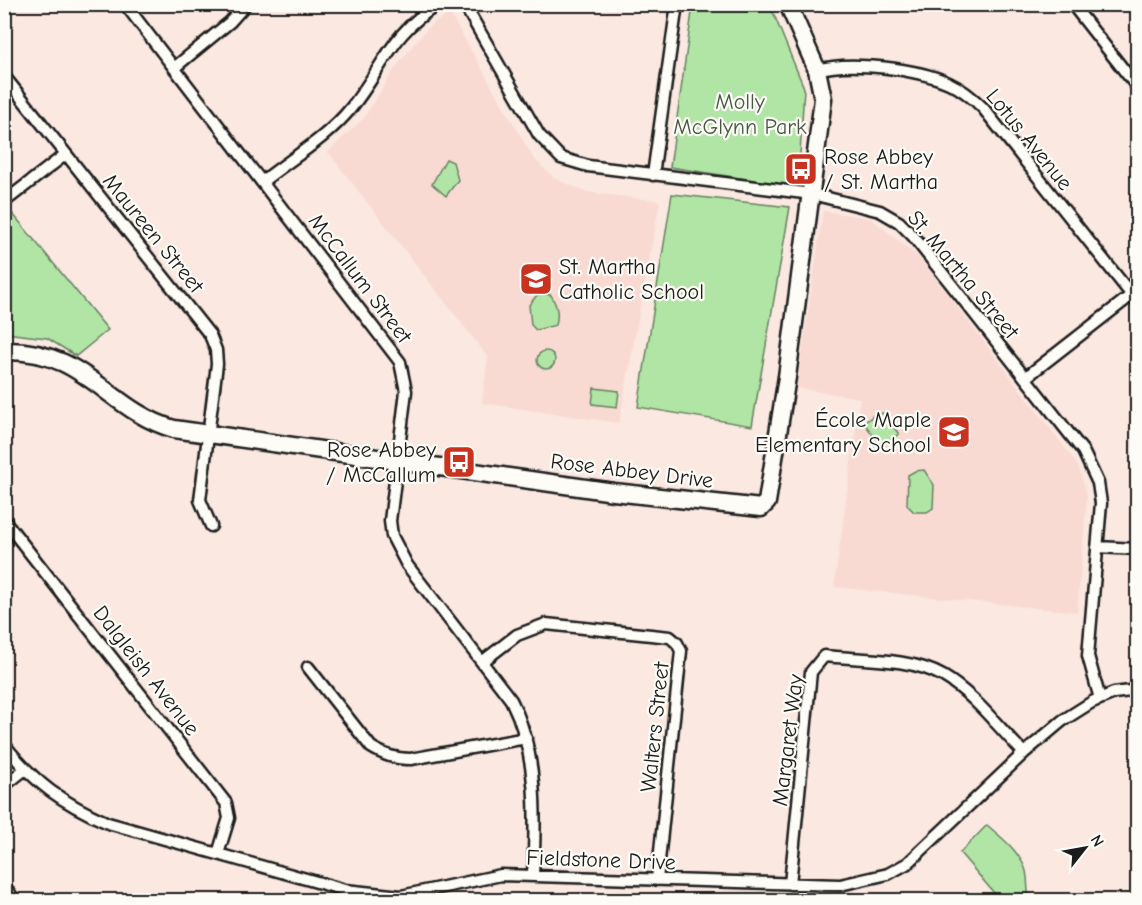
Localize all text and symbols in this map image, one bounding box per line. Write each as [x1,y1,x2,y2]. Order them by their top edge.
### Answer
street label: Lotus Avenue [980,84,1078,196]
park label: Molly McGlynn Park [673,89,807,140]
place label: Rose Abbey / St. Martha [824,144,938,195]
bus stop icon: Rose Abbey / St. Martha [783,151,819,187]
street label: Maureen Street [97,169,210,299]
street label: St. Martha Street [902,205,1025,345]
street label: McCallum Street [303,209,418,349]
place label: St. Martha Catholic School [559,254,704,305]
school or university icon: St. Martha Catholic School [518,261,554,297]
place label: École Maple Elementary School [755,407,931,458]
school or university icon: École Maple Elementary School [936,414,972,450]
place label: Rose Abbey / McCallum [326,437,436,488]
bus stop icon: Rose Abbey / McCallum [441,444,477,480]
street label: Rose Abbey Drive [549,448,715,494]
street label: Dalgleish Avenue [87,600,205,741]
street label: Walters Street [635,660,675,793]
street label: Margaret Way [767,673,809,808]
north arrow [1055,818,1115,878]
text: N [1087,832,1107,850]
street label: Fieldstone Drive [526,844,676,876]

